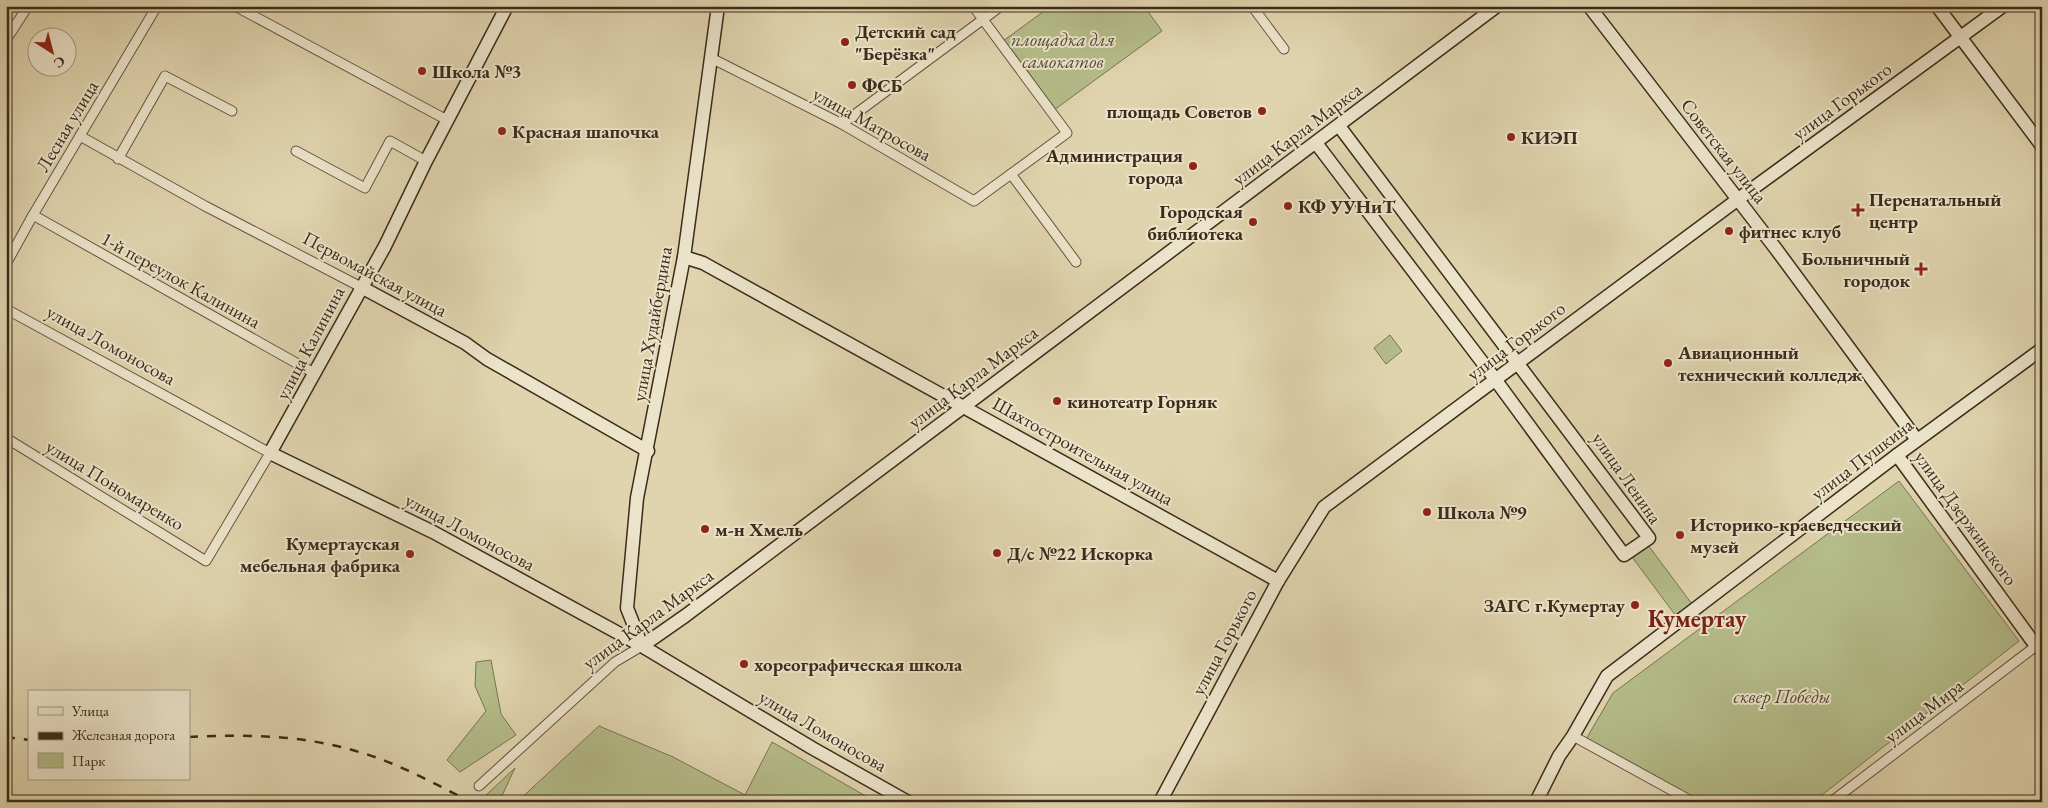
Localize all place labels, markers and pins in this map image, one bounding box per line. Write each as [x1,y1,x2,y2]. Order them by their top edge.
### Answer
place label: Детский сад "Берёзка" [855,19,956,66]
marker: Детский сад "Берёзка" [839,36,851,48]
place label: Школа №3 [432,59,522,84]
marker: Школа №3 [416,65,428,77]
place label: ФСБ [862,73,903,98]
marker: ФСБ [846,79,858,91]
place label: площадь Советов [1106,99,1252,124]
marker: площадь Советов [1256,105,1268,117]
place label: Красная шапочка [512,119,660,144]
marker: Красная шапочка [496,125,508,137]
place label: КИЭП [1521,125,1578,150]
marker: КИЭП [1505,131,1517,143]
place label: Администрация города [1045,143,1184,190]
marker: Администрация города [1187,160,1199,172]
place label: Перенатальный центр [1869,187,2001,234]
place label: КФ УУНиТ [1298,194,1396,219]
place label: Городская библиотека [1147,199,1244,246]
marker: КФ УУНиТ [1282,200,1294,212]
marker: Перенатальный центр [1851,203,1865,217]
marker: Городская библиотека [1247,216,1259,228]
place label: фитнес клуб [1739,219,1842,244]
marker: фитнес клуб [1723,225,1735,237]
place label: Больничный городок [1801,246,1910,293]
marker: Больничный городок [1914,262,1928,276]
place label: Авиационный технический колледж [1677,340,1863,387]
marker: Авиационный технический колледж [1662,357,1674,369]
place label: кинотеатр Горняк [1067,389,1218,414]
marker: кинотеатр Горняк [1051,395,1063,407]
place label: Школа №9 [1437,500,1527,525]
marker: Школа №9 [1421,506,1433,518]
place label: Историко-краеведческий музей [1690,512,1902,559]
place label: м-н Хмель [715,517,803,542]
marker: м-н Хмель [699,523,711,535]
marker: Историко-краеведческий музей [1674,529,1686,541]
place label: Кумертауская мебельная фабрика [240,531,401,578]
place label: Д/с №22 Искорка [1007,541,1154,566]
marker: Д/с №22 Искорка [991,547,1003,559]
marker: Кумертауская мебельная фабрика [404,548,416,560]
place label: ЗАГС г.Кумертау [1483,593,1626,618]
marker: ЗАГС г.Кумертау [1629,599,1641,611]
place label: хореографическая школа [754,652,963,677]
marker: хореографическая школа [738,658,750,670]

